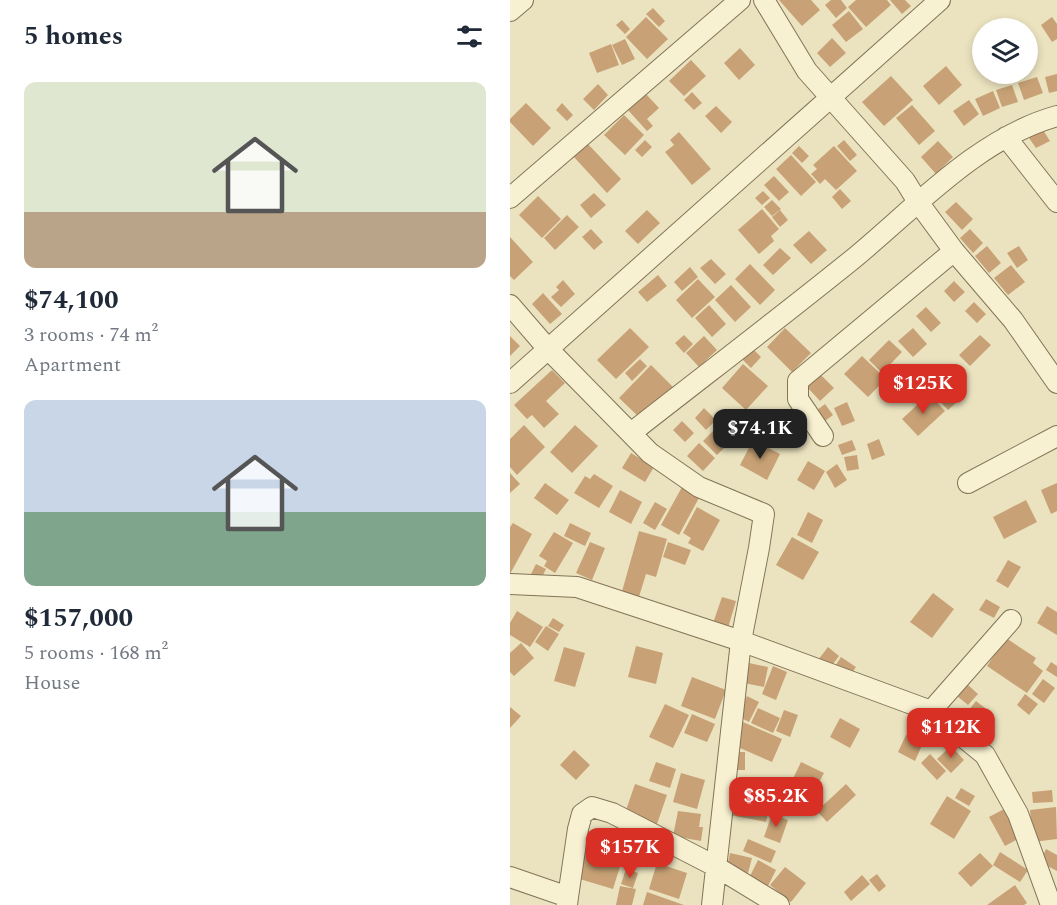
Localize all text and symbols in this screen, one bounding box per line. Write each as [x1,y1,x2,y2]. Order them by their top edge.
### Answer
text: 5 homes [24,16,123,56]
map controls [972,18,1038,84]
button: layers [972,18,1038,84]
icon: filters [453,20,486,53]
icon: home [201,121,309,229]
text: $74,100 [24,280,118,320]
text: 3 rooms · 74 m² [24,320,158,350]
text: Apartment [24,350,121,380]
pin: $125K [881,364,965,415]
text: $125K [893,368,953,398]
pin: $74.1K [711,409,809,460]
text: $74.1K [727,413,793,443]
icon: home [201,439,309,547]
text: $157,000 [24,598,133,638]
text: 5 rooms · 168 m² [24,638,168,668]
text: House [24,668,81,698]
pin: $112K [909,708,993,759]
text: $112K [921,712,981,742]
pin: $85.2K [727,777,825,828]
text: $85.2K [743,781,809,811]
pin: $157K [588,828,672,879]
text: $157K [600,832,660,862]

